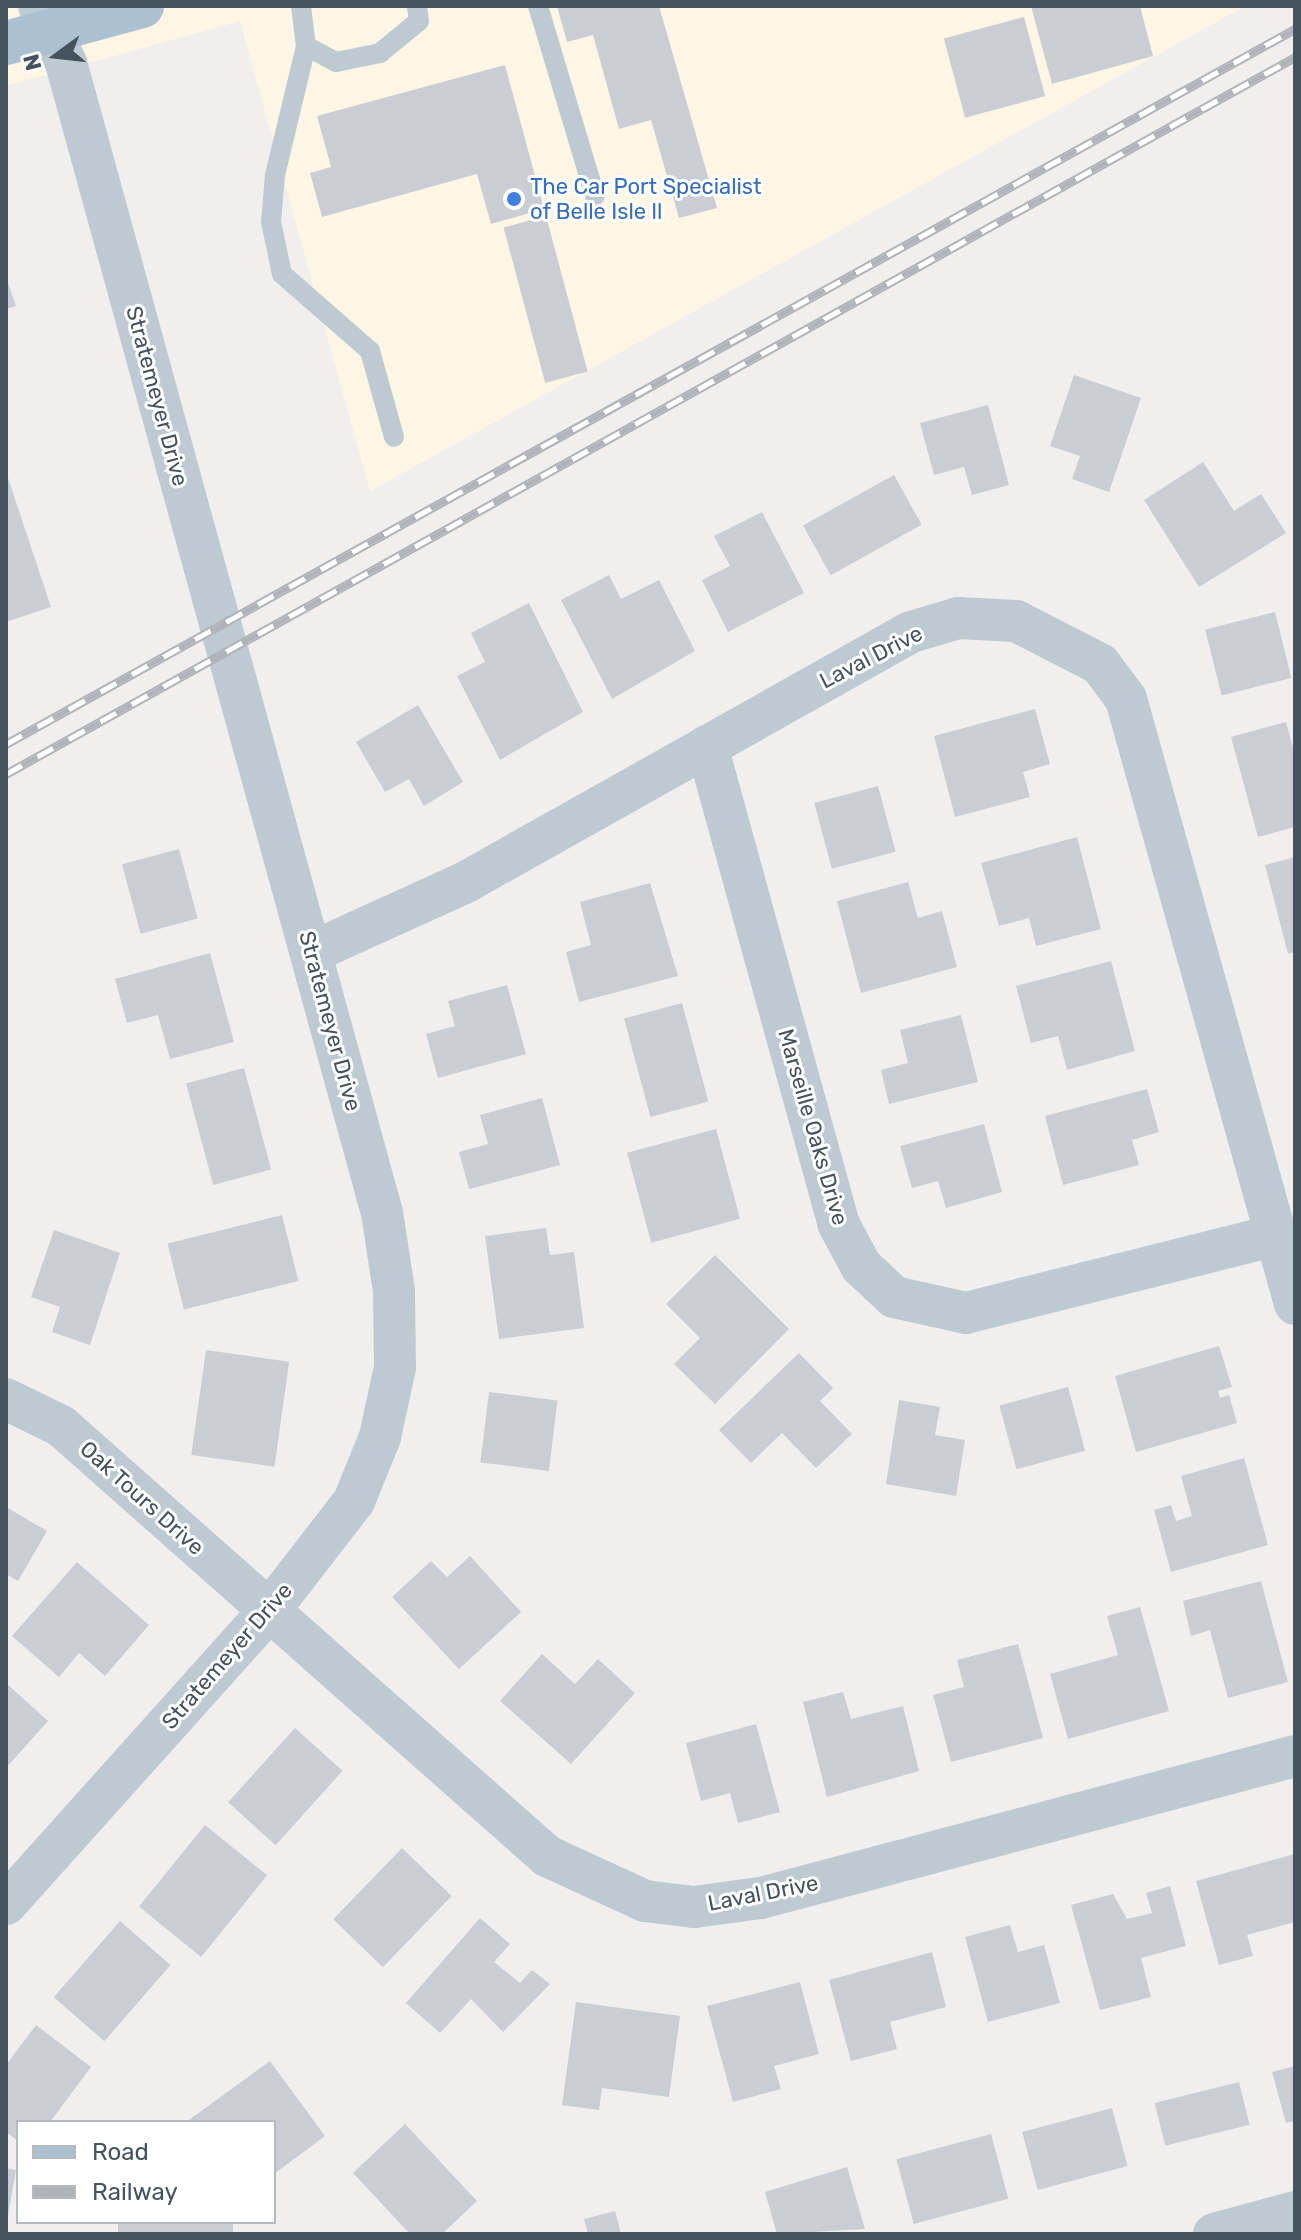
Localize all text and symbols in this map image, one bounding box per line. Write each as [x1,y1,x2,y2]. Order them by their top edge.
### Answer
north arrow [16,16,96,96]
text: N [17,51,47,73]
place label: The Car Port Specialist of Belle Isle ll [530,173,762,224]
marker: The Car Port Specialist of Belle Isle ll [505,190,523,208]
street label: Stratemeyer Drive [120,303,194,489]
street label: Laval Drive [815,620,927,694]
street label: Stratemeyer Drive [293,928,367,1114]
street label: Marseille Oaks Drive [772,1026,854,1228]
street label: Oak Tours Drive [74,1435,210,1561]
street label: Stratemeyer Drive [156,1577,298,1735]
street label: Laval Drive [706,1869,820,1917]
legend [16,2120,276,2224]
text: Road [92,2138,149,2166]
text: Railway [92,2178,178,2206]

